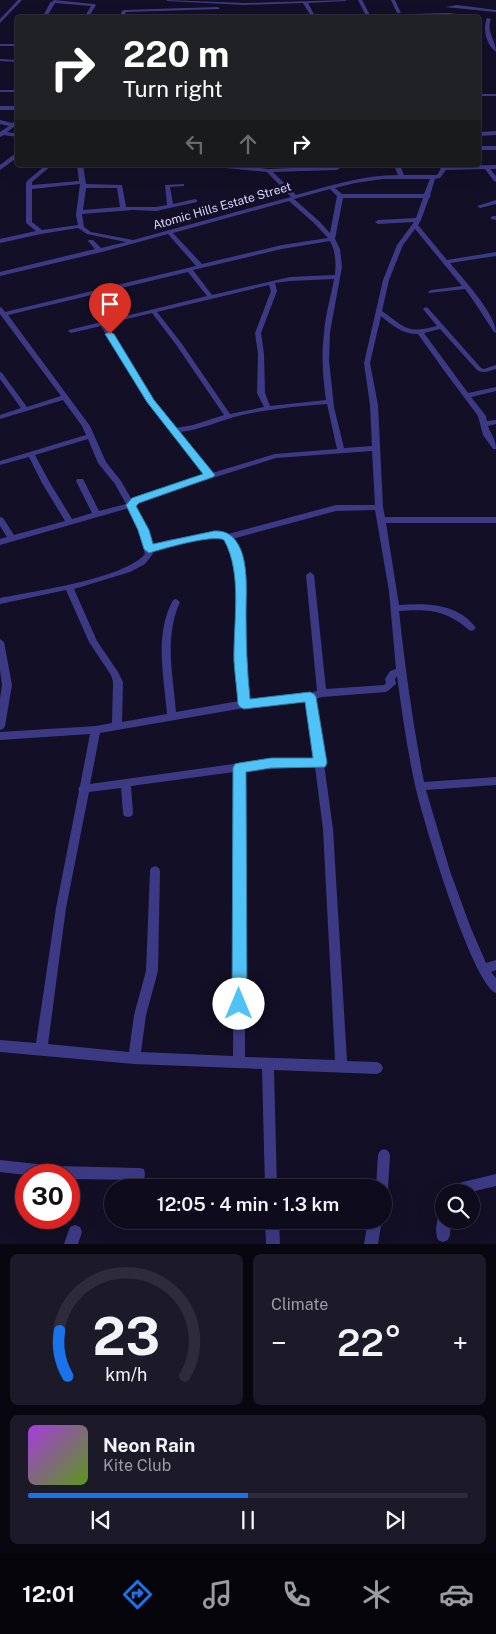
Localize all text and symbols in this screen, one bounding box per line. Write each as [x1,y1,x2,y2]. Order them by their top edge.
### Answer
text: 220 m [123,34,229,75]
icon: right [40,35,105,100]
text: Turn right [123,76,223,102]
icon: left [181,130,209,158]
icon: ahead [234,130,262,158]
icon: right [287,130,315,158]
street label: Atomic Hills Estate Street [151,179,293,232]
pin [89,283,131,334]
icon: arrive [96,290,124,318]
position arrow [212,977,264,1029]
speed limit sign: 30 [15,1164,80,1229]
map controls [435,1184,480,1229]
button: search [435,1184,480,1229]
text: 12:05 · 4 min · 1.3 km [157,1193,339,1215]
text: Climate [271,1295,328,1314]
text: 23 [93,1306,160,1367]
text: 22° [337,1320,402,1365]
text: − [271,1326,287,1359]
text: + [452,1326,468,1359]
text: km/h [105,1364,148,1385]
text: Neon Rain [103,1434,195,1456]
text: Kite Club [103,1456,171,1475]
icon: previous [87,1506,115,1534]
icon: pause [234,1506,262,1534]
icon: next [381,1506,409,1534]
icon: directions [120,1577,155,1612]
icon: music [200,1577,235,1612]
icon: phone [279,1577,314,1612]
icon: climate [359,1577,394,1612]
icon: car [439,1577,474,1612]
text: 12:01 [22,1581,75,1607]

